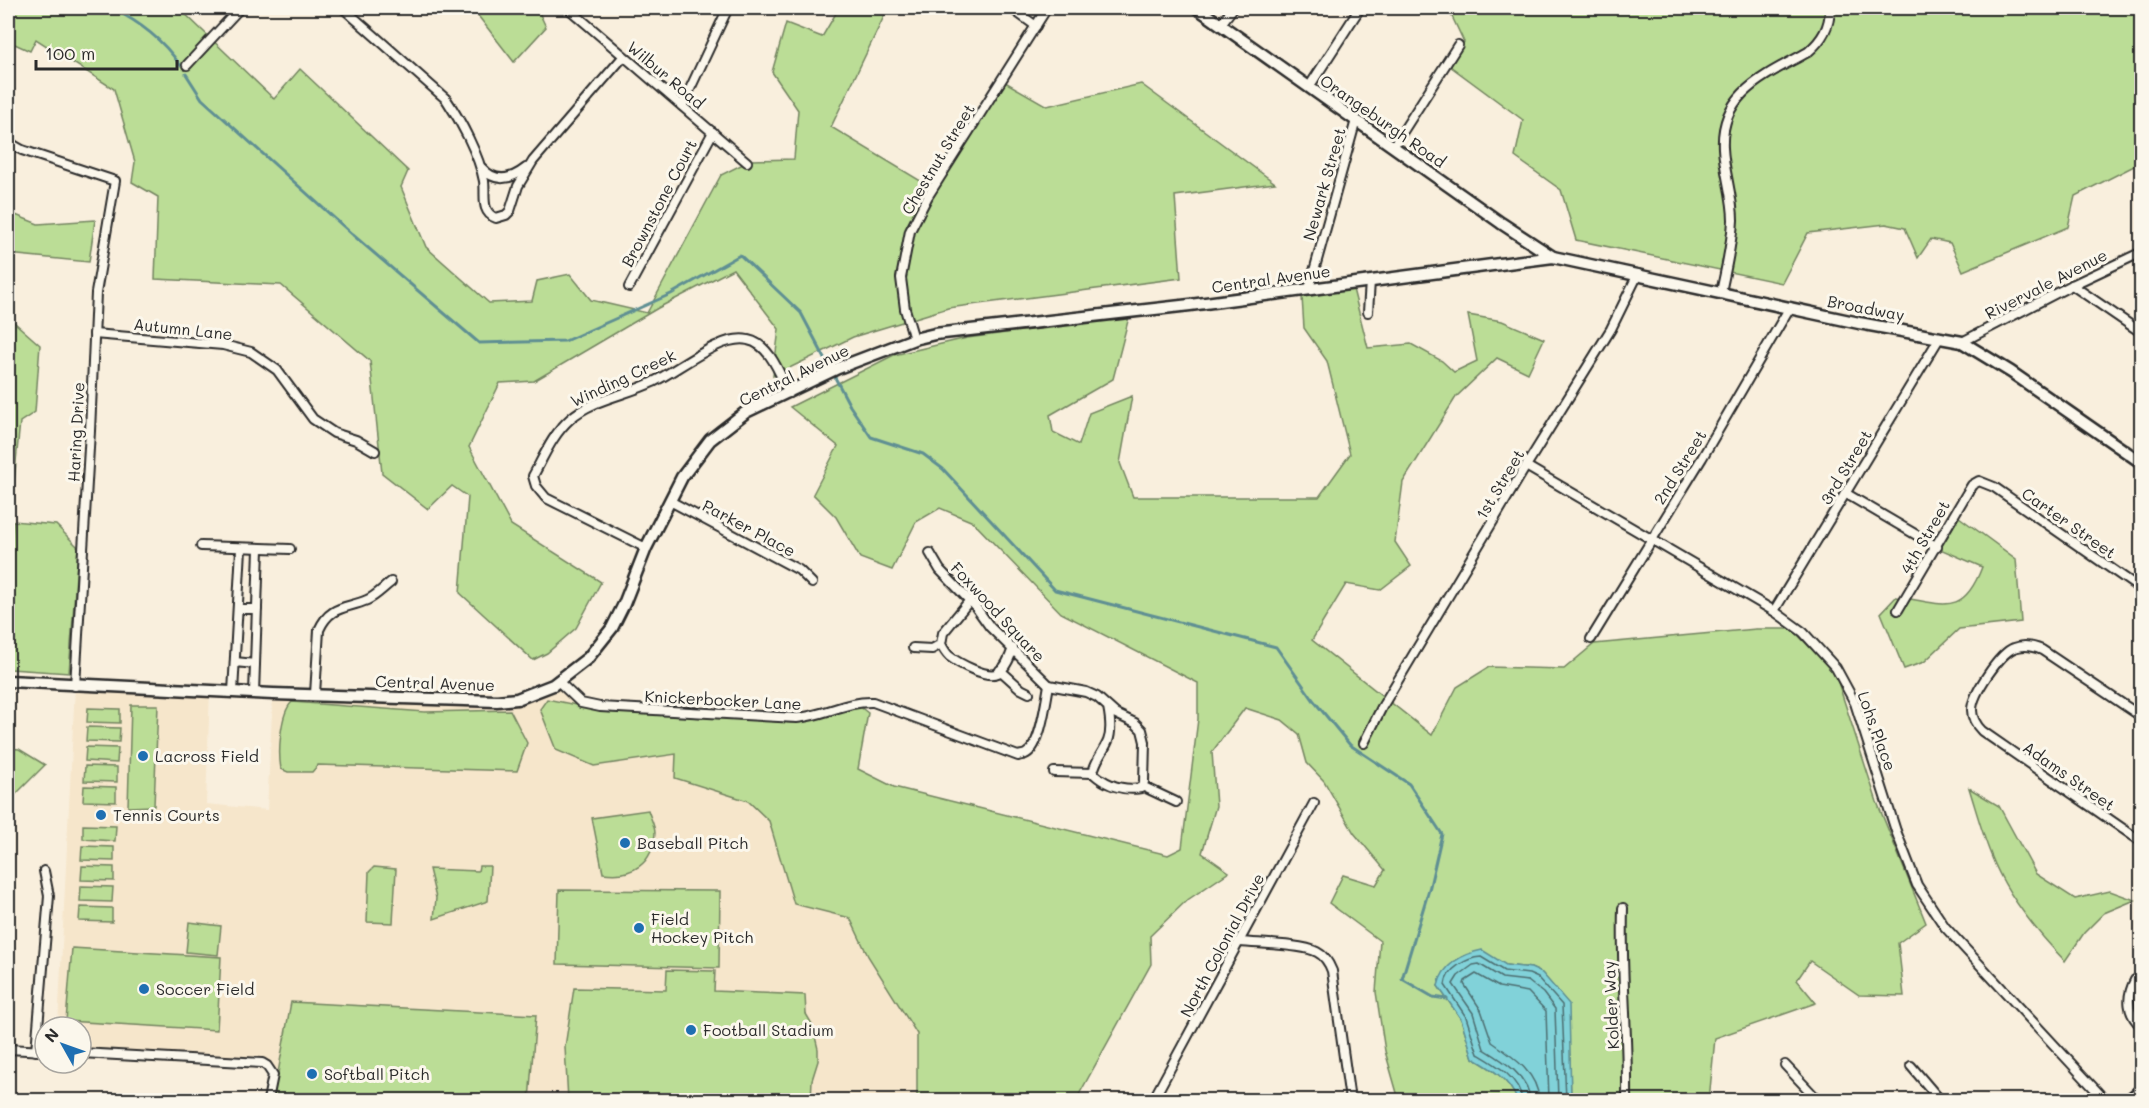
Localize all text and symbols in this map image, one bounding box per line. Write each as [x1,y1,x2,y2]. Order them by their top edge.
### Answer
scale bar [36,33,177,71]
street label: Wilbur Road [623,36,709,113]
text: 100 m [45,41,95,65]
street label: Orangeburgh Road [1316,69,1450,172]
street label: Chestnut Street [896,99,979,218]
street label: Newark Street [1297,125,1350,243]
street label: Brownstone Court [616,135,701,270]
street label: Rivervale Avenue [1981,244,2110,323]
street label: Central Avenue [1210,260,1332,297]
street label: Broadway [1826,290,1907,325]
street label: Autumn Lane [132,313,234,344]
street label: Central Avenue [735,339,852,410]
street label: Winding Creek [567,344,679,411]
street label: Haring Drive [62,382,89,482]
street label: 2nd Street [1648,426,1711,508]
street label: 3rd Street [1815,426,1876,508]
street label: 1st Street [1470,445,1529,523]
street label: Carter Street [2018,482,2121,563]
street label: Parker Place [699,494,799,561]
street label: 4th Street [1895,496,1954,577]
street label: Foxwood Square [947,557,1050,666]
street label: Central Avenue [375,670,495,695]
street label: Knickerbocker Lane [644,685,802,714]
street label: Lohs Place [1853,688,1902,773]
street label: Adams Street [2019,736,2119,815]
place label: Lacross Field [155,745,259,766]
marker: Lacross Field [136,749,150,763]
place label: Tennis Courts [113,804,220,825]
marker: Tennis Courts [94,808,108,822]
place label: Baseball Pitch [637,832,748,853]
marker: Baseball Pitch [618,836,632,850]
street label: North Colonial Drive [1175,869,1268,1020]
place label: Field Hockey Pitch [651,908,753,947]
marker: Field Hockey Pitch [632,921,646,935]
street label: Kolder Way [1598,960,1623,1050]
place label: Soccer Field [156,978,254,999]
marker: Soccer Field [137,982,151,996]
north arrow [33,1015,93,1075]
place label: Football Stadium [703,1019,834,1040]
marker: Football Stadium [684,1023,698,1037]
text: N [39,1024,63,1046]
place label: Softball Pitch [324,1063,429,1084]
marker: Softball Pitch [305,1067,319,1081]

